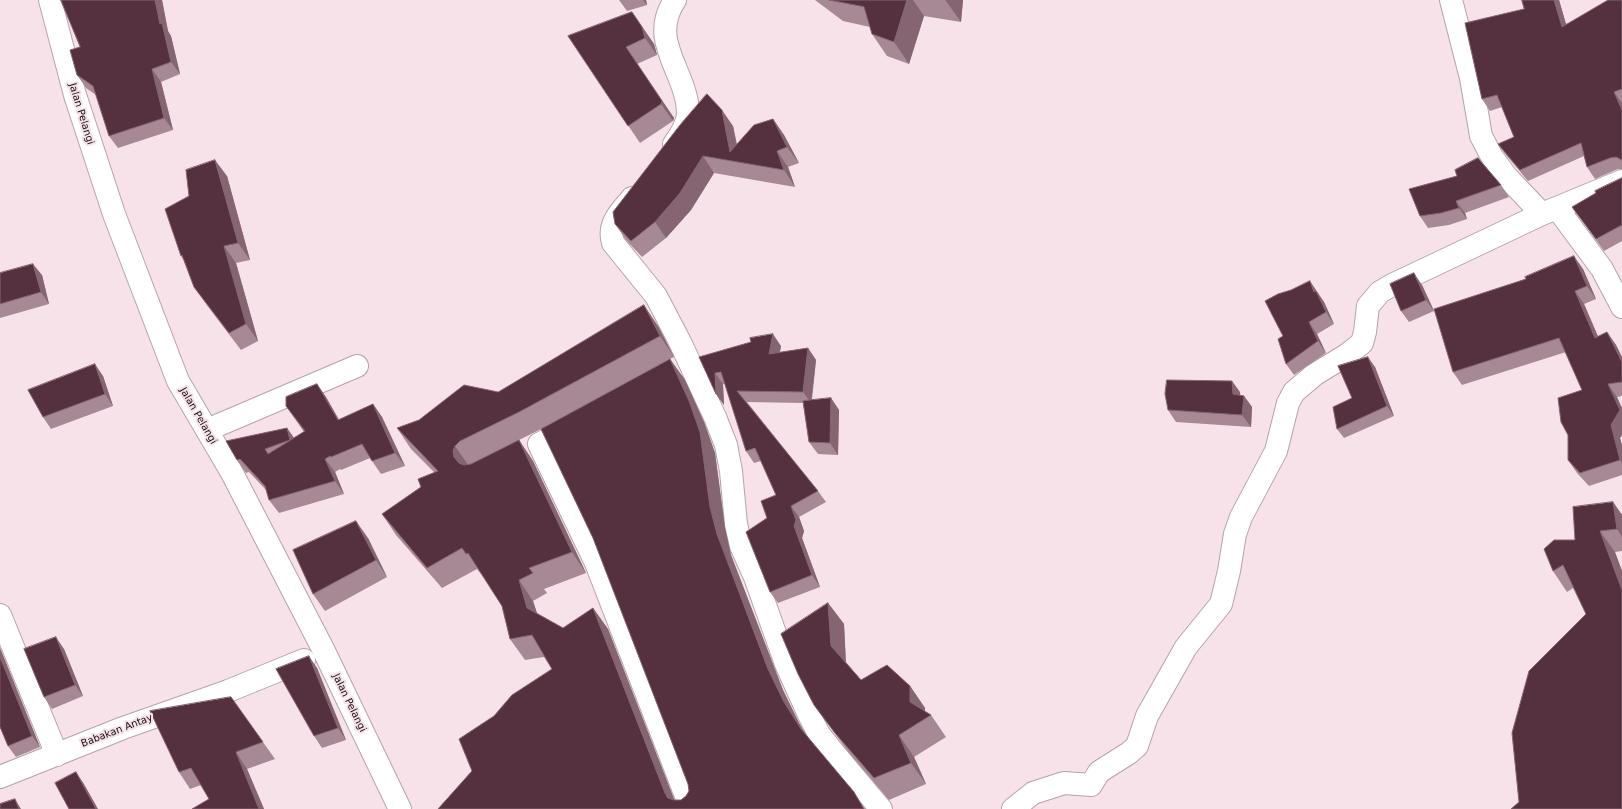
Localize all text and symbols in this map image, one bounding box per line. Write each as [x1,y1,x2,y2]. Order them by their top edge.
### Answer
street label: Jalan Pelangi [66,82,96,146]
street label: Jalan Pelangi [177,385,219,447]
street label: Jalan Pelangi [330,672,368,734]
street label: Babakan Antay [79,712,155,750]

